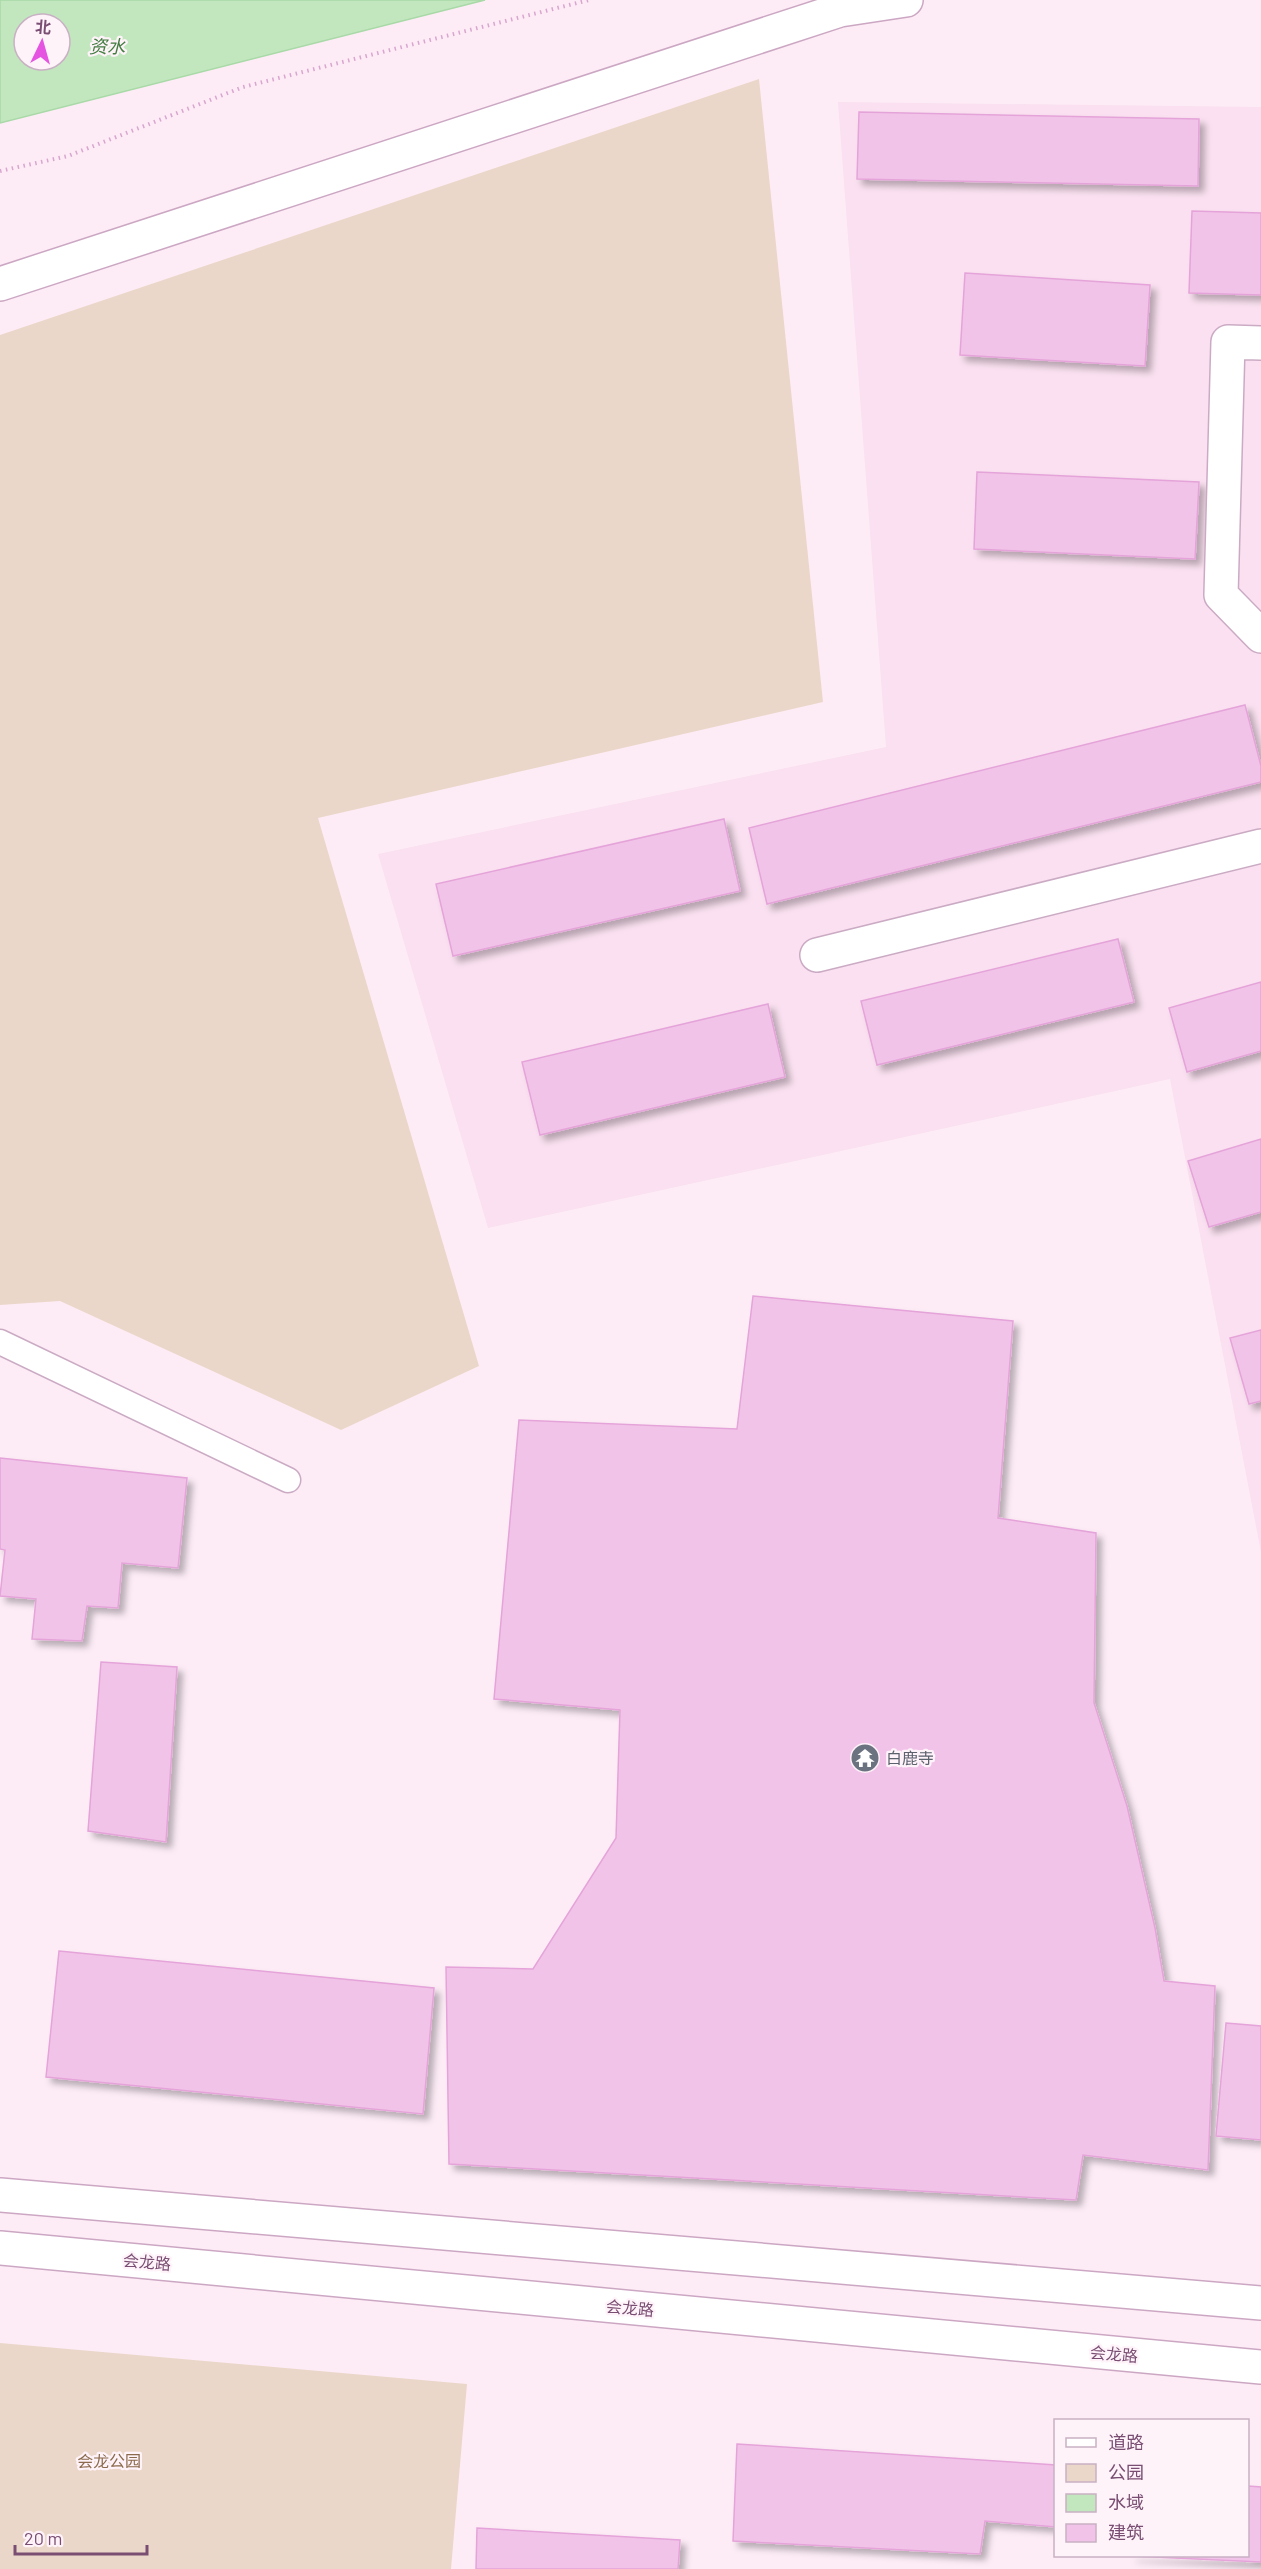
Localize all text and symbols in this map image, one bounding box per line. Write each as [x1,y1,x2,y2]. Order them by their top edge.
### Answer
north arrow [12,12,72,72]
text: 北 [35,16,52,37]
water label: 资水 [89,35,126,57]
temple icon: 白鹿寺 [849,1742,881,1774]
place label: 白鹿寺 [886,1748,934,1767]
street label: 会龙路 [122,2250,172,2273]
street label: 会龙路 [605,2296,655,2319]
street label: 会龙路 [1089,2342,1139,2365]
legend [1054,2419,1249,2557]
text: 道路 [1108,2431,1144,2453]
park label: 会龙公园 [77,2451,141,2470]
text: 公园 [1108,2461,1144,2483]
text: 水域 [1108,2491,1144,2513]
scale bar [15,2518,147,2556]
text: 建筑 [1108,2521,1144,2543]
text: 20 m [24,2527,62,2549]

